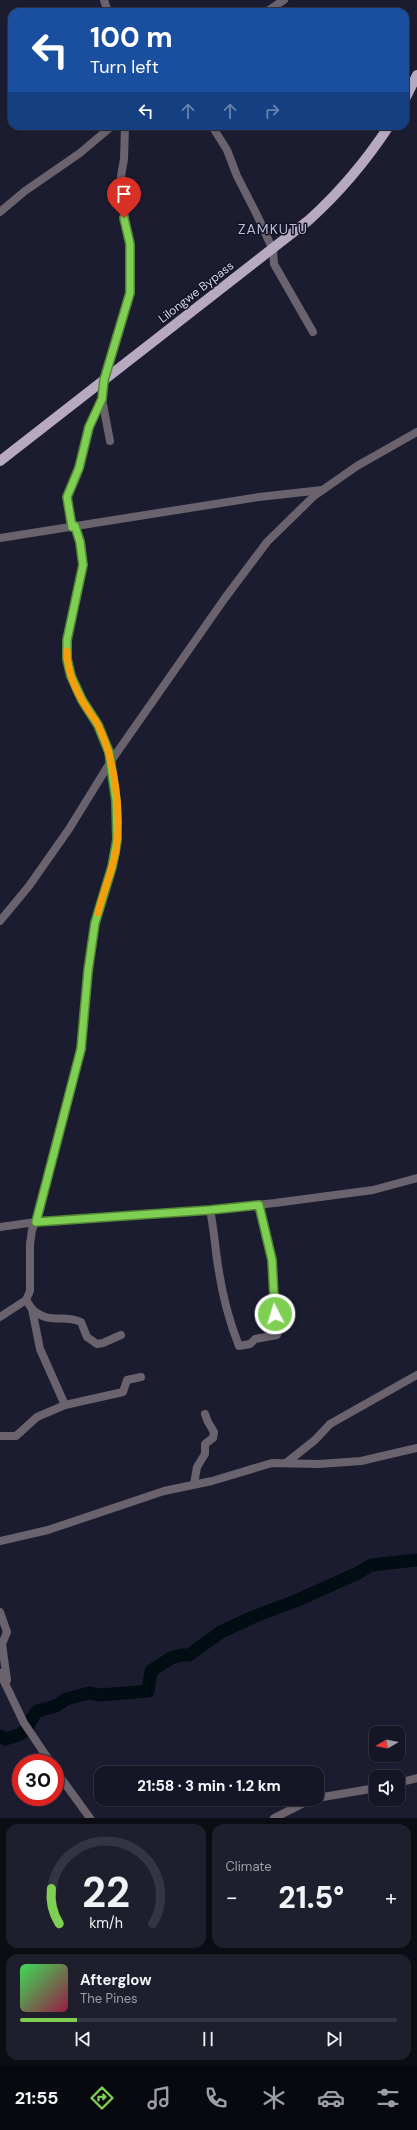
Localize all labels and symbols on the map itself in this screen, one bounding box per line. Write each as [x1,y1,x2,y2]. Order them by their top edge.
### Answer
pin [107,177,141,218]
district label: ZAMKUTU [238,220,308,238]
street label: Lilongwe Bypass [155,258,237,326]
position arrow [254,1293,296,1335]
north arrow [369,1726,405,1762]
speed limit sign: 30 [12,1754,64,1806]

